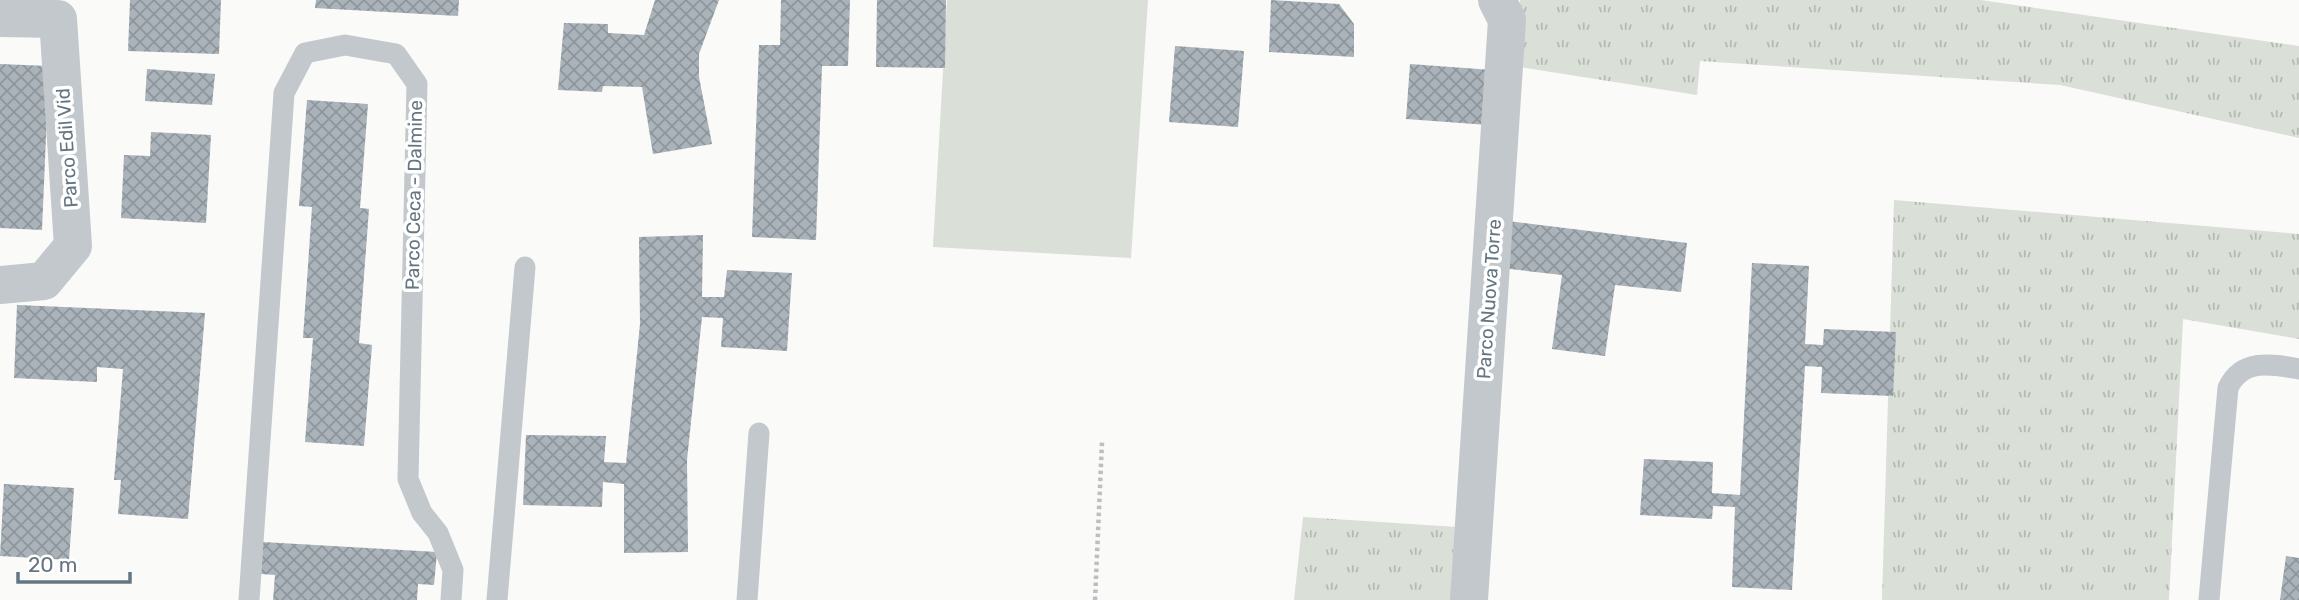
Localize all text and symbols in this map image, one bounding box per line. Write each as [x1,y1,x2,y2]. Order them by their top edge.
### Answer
street label: Parco Edil Vid [51,87,83,209]
street label: Parco Ceca - Dalmine [401,100,427,290]
street label: Parco Nuova Torre [1472,218,1506,380]
scale bar [18,540,130,584]
text: 20 m [28,552,77,577]

